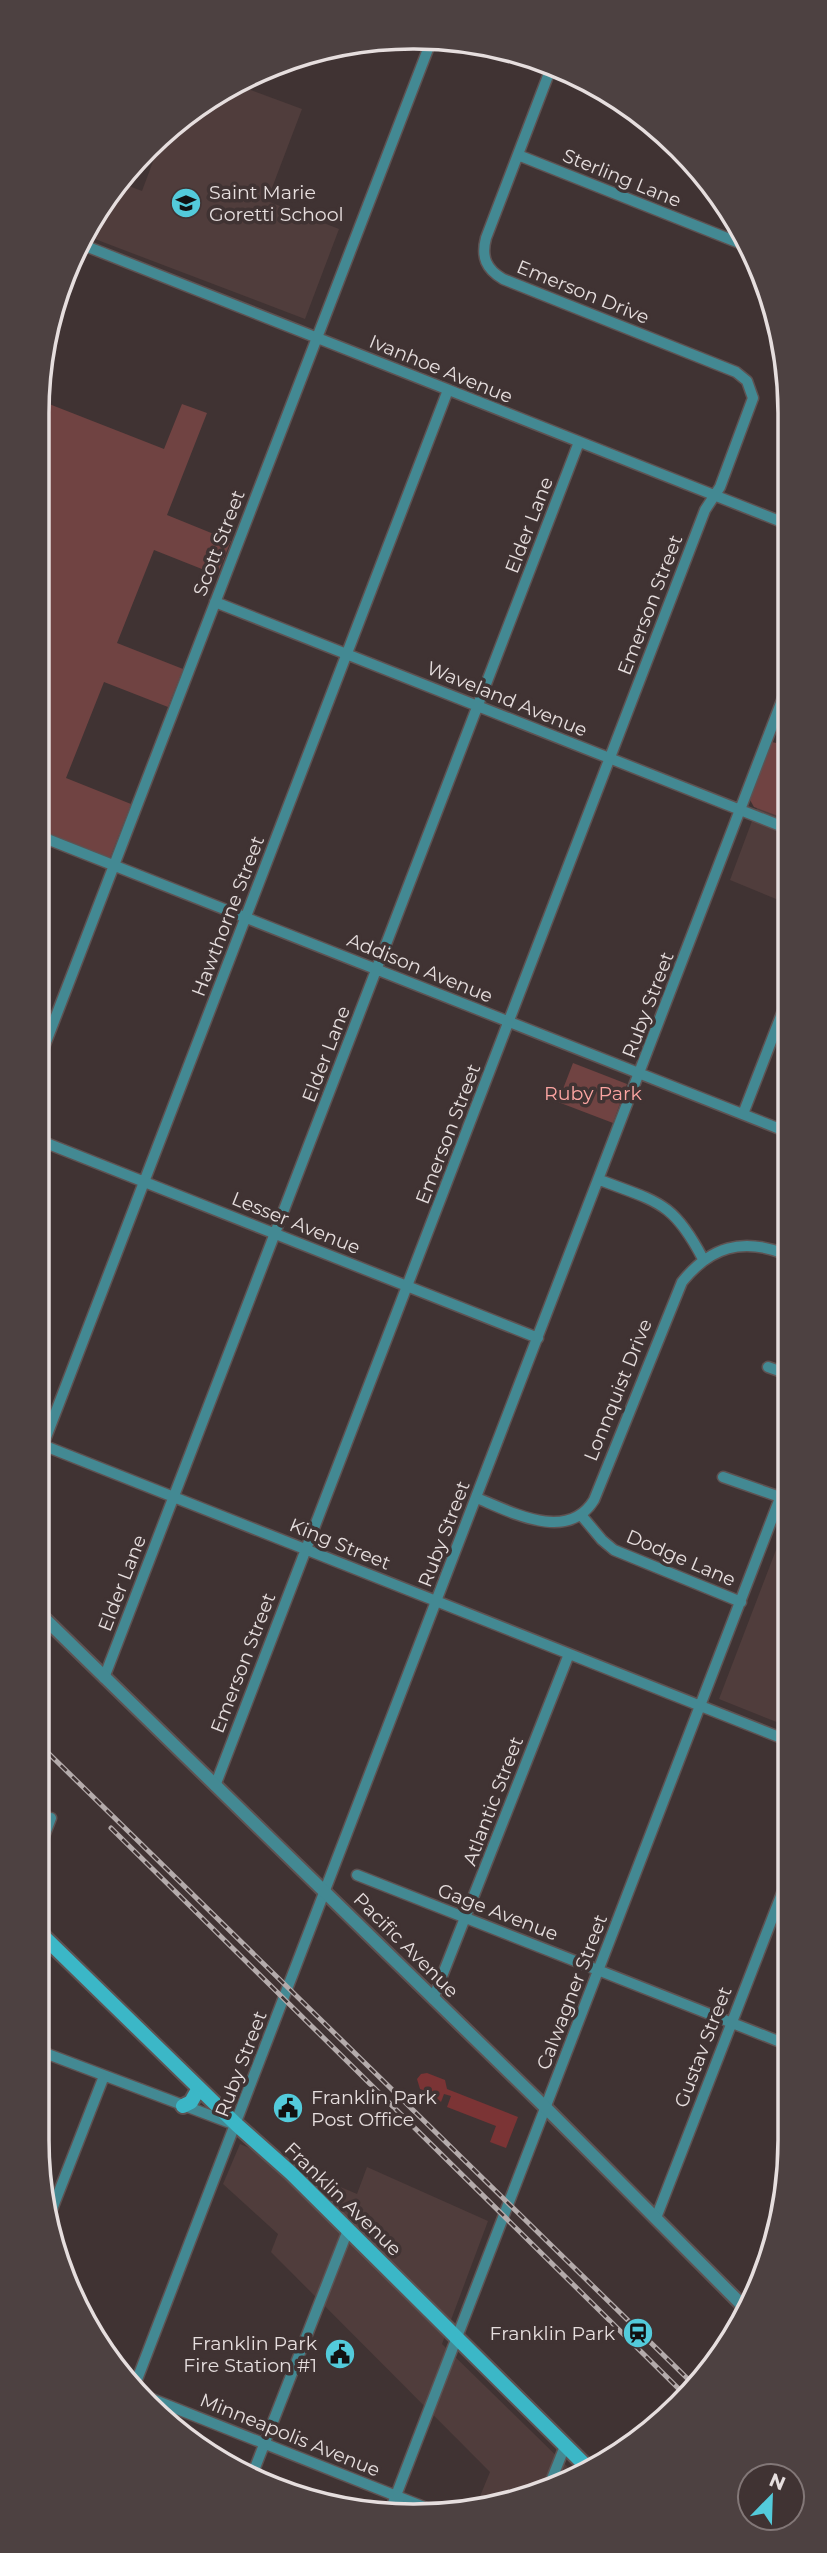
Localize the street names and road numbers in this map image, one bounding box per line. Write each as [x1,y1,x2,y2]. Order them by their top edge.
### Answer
street label: Sterling Lane [559,144,685,212]
street label: Emerson Drive [513,255,653,329]
street label: Ivanhoe Avenue [366,330,516,408]
street label: Elder Lane [500,473,558,577]
street label: Scott Street [188,486,250,599]
street label: Emerson Street [613,531,687,678]
street label: Waveland Avenue [423,656,591,742]
street label: Hawthorne Street [187,832,269,999]
street label: Addison Avenue [344,928,496,1008]
street label: Ruby Street [617,948,679,1061]
street label: Elder Lane [297,1002,355,1106]
street label: Emerson Street [411,1060,485,1207]
street label: Lesser Avenue [228,1187,364,1259]
street label: Lonnquist Drive [579,1316,657,1464]
street label: Ruby Street [413,1477,475,1590]
street label: King Street [286,1513,394,1575]
street label: Dodge Lane [623,1525,739,1591]
street label: Elder Lane [93,1531,151,1635]
street label: Emerson Street [206,1589,280,1736]
street label: Atlantic Street [458,1733,528,1869]
street label: Gage Avenue [435,1878,561,1946]
street label: Pacific Avenue [349,1888,463,2002]
street label: Calwagner Street [532,1911,612,2073]
street label: Gustav Street [669,1983,737,2111]
street label: Ruby Street [210,2007,272,2120]
street label: Franklin Avenue [280,2137,406,2261]
street label: Minneapolis Avenue [197,2388,383,2482]

